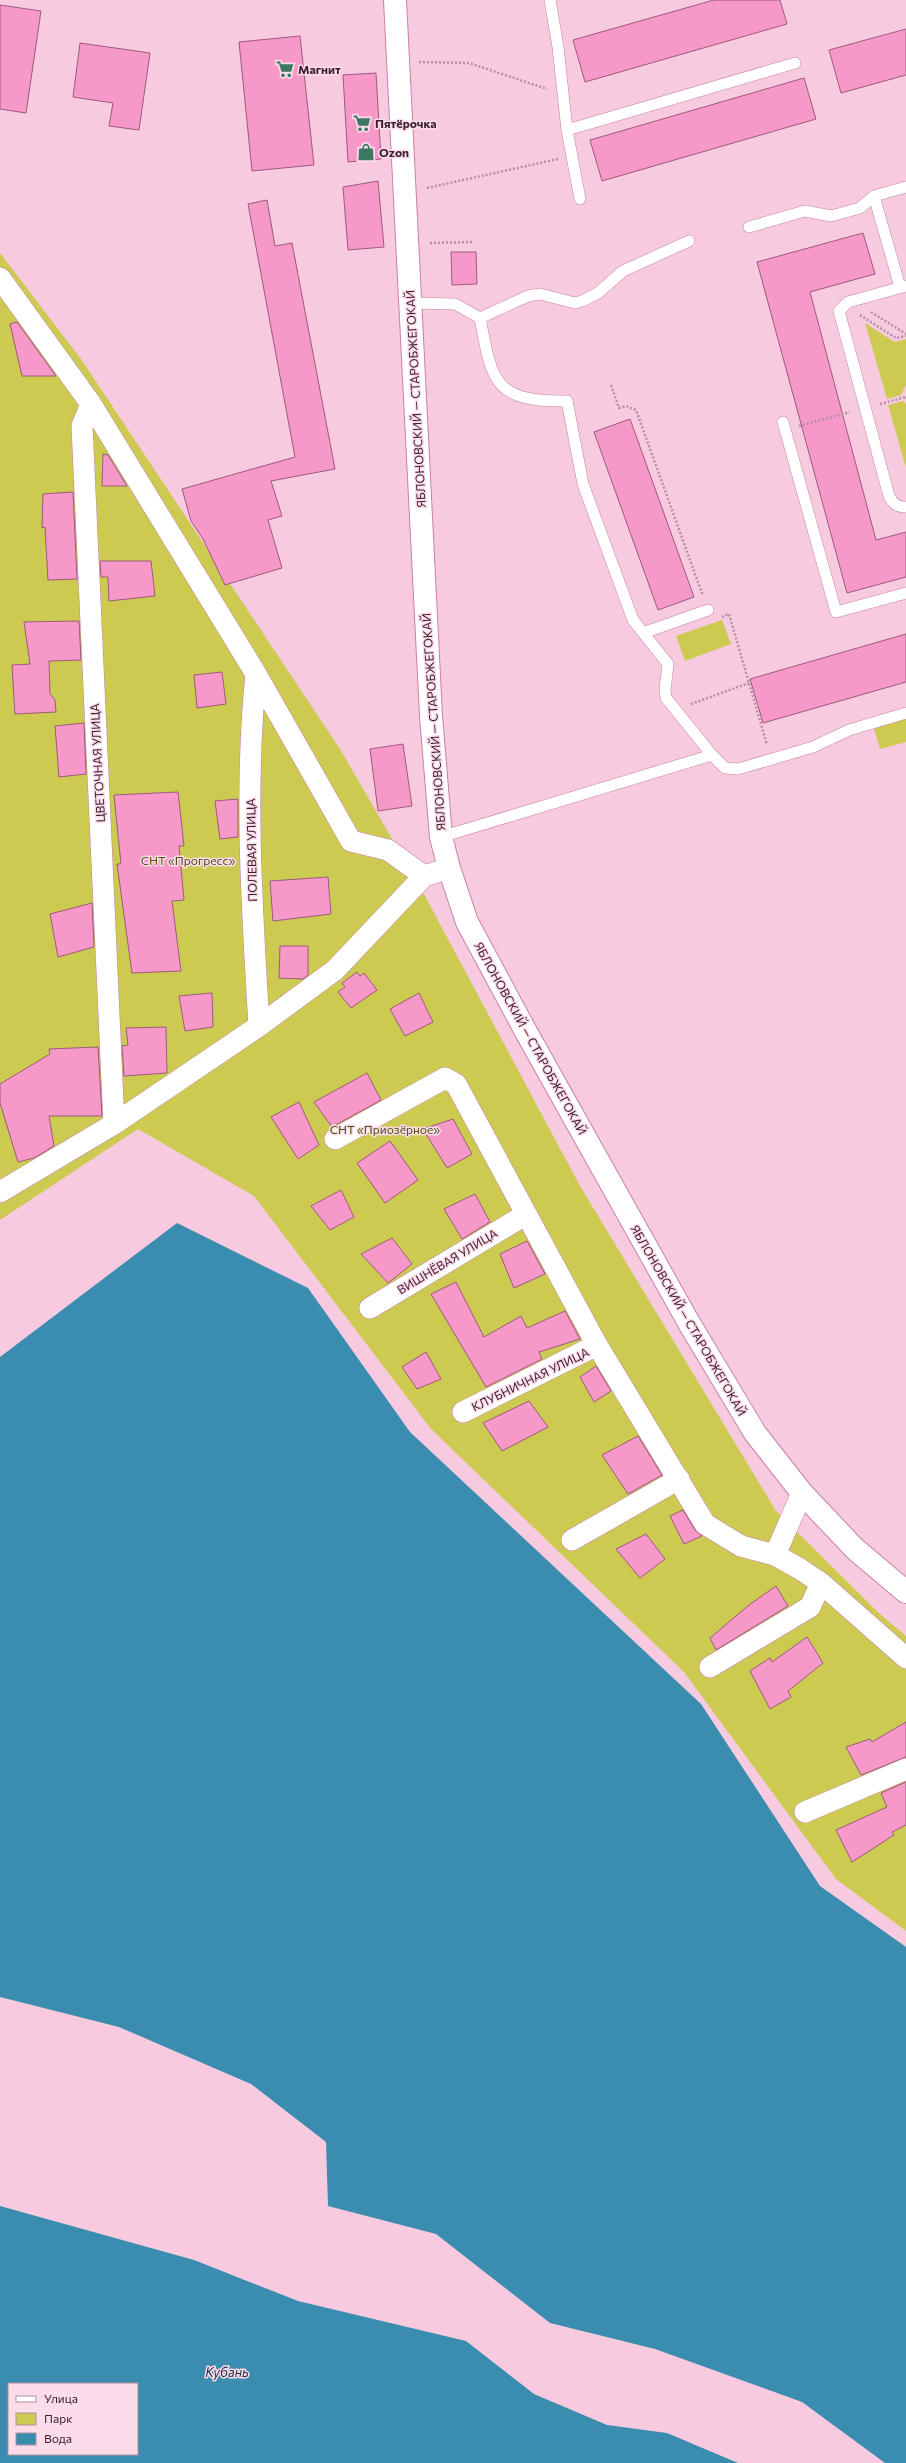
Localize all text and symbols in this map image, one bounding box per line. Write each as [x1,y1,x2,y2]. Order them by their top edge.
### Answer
supermarket icon: Магнит [275,59,295,79]
place label: Магнит [298,62,341,76]
supermarket icon: Пятёрочка [352,113,372,133]
place label: Пятёрочка [375,116,437,130]
shop icon: Ozon [356,142,376,162]
place label: Ozon [379,145,409,159]
street label: ЯБЛОНОВСКИЙ — СТАРОБЖЕГОКАЙ [402,290,428,508]
street label: ЯБЛОНОВСКИЙ — СТАРОБЖЕГОКАЙ [418,613,448,831]
street label: ЦВЕТОЧНАЯ УЛИЦА [87,703,107,823]
street label: ПОЛЕВАЯ УЛИЦА [243,798,259,902]
park label: СНТ «Прогресс» [141,853,235,867]
street label: ЯБЛОНОВСКИЙ — СТАРОБЖЕГОКАЙ [472,939,590,1137]
park label: СНТ «Приозёрное» [330,1122,440,1136]
street label: ЯБЛОНОВСКИЙ — СТАРОБЖЕГОКАЙ [628,1222,750,1418]
street label: ВИШНЁВАЯ УЛИЦА [394,1226,500,1296]
street label: КЛУБНИЧНАЯ УЛИЦА [469,1344,591,1414]
water label: Кубань [205,2364,249,2380]
legend [8,2383,138,2455]
text: Улица [44,2391,78,2405]
text: Парк [44,2411,73,2425]
text: Вода [44,2431,72,2445]

